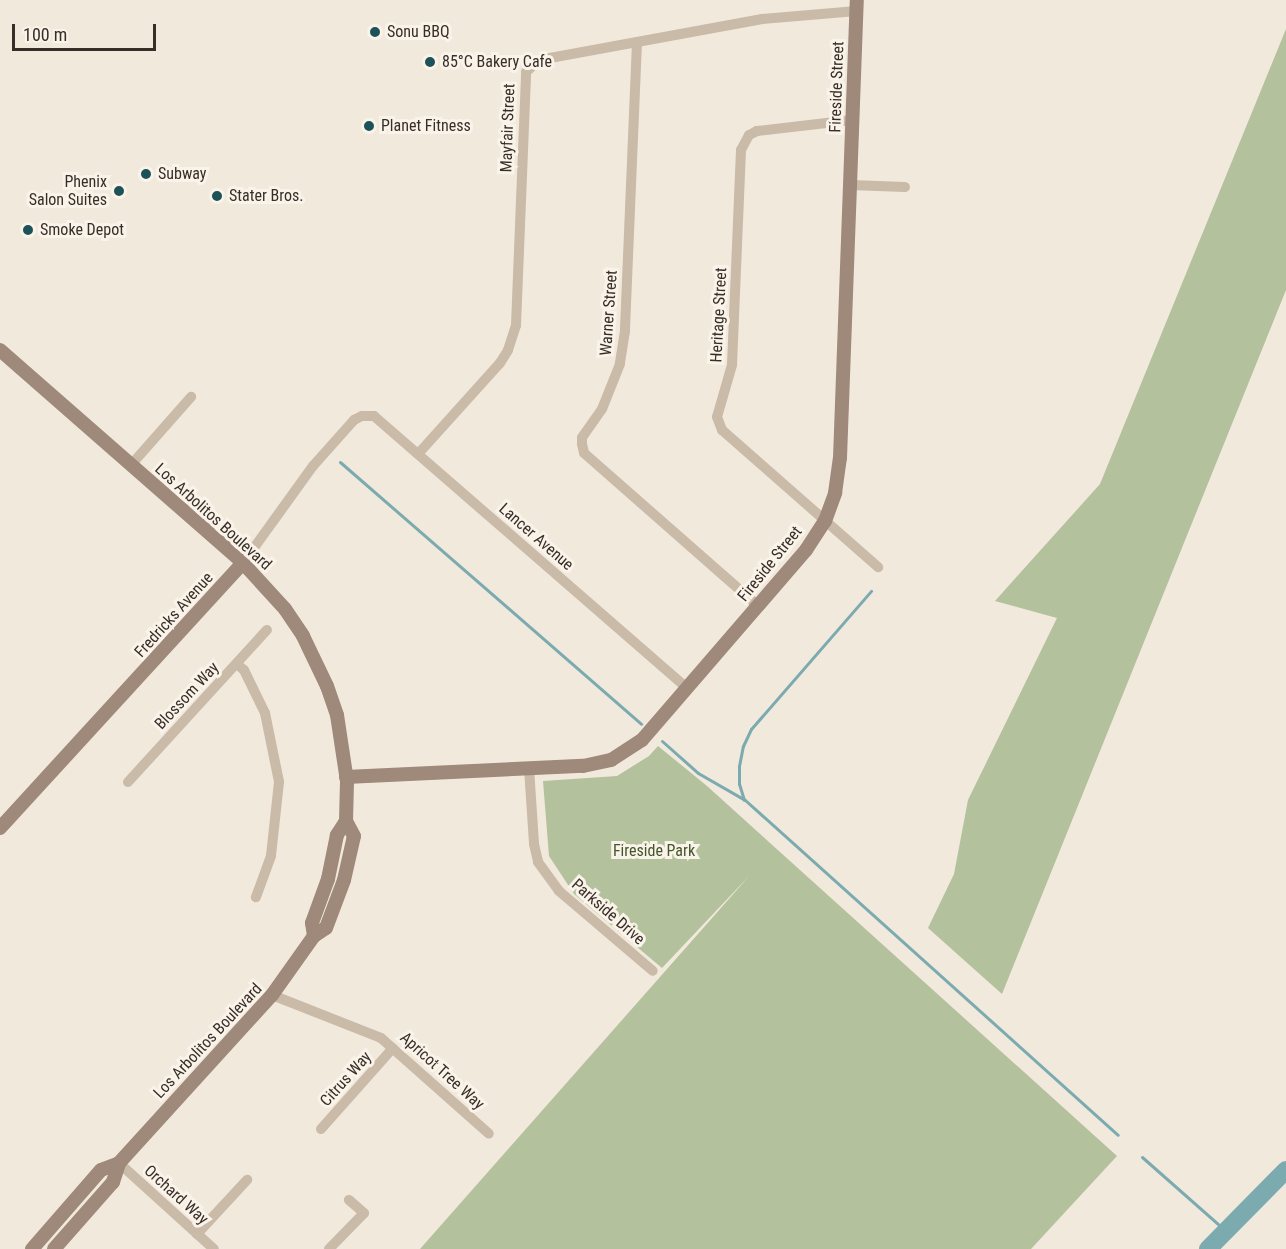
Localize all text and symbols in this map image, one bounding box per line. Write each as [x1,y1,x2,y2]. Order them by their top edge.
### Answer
scale bar [15,12,159,50]
place label: Sonu BBQ [387,22,450,42]
text: 100 m [23,24,67,45]
marker: Sonu BBQ [368,25,382,39]
street label: Fireside Street [826,41,848,133]
place label: 85°C Bakery Cafe [442,52,552,72]
marker: 85°C Bakery Cafe [423,55,437,69]
street label: Mayfair Street [497,83,519,173]
place label: Planet Fitness [381,116,471,136]
marker: Planet Fitness [362,119,376,133]
place label: Subway [158,164,207,184]
marker: Subway [139,167,153,181]
place label: Phenix Salon Suites [29,172,107,210]
marker: Phenix Salon Suites [112,184,126,198]
place label: Stater Bros. [229,186,303,206]
marker: Stater Bros. [210,189,224,203]
place label: Smoke Depot [40,220,124,240]
marker: Smoke Depot [21,223,35,237]
street label: Heritage Street [707,267,731,363]
street label: Warner Street [596,270,622,356]
street label: Los Arbolitos Boulevard [151,460,275,574]
street label: Lancer Avenue [495,499,577,575]
street label: Fireside Street [734,523,806,605]
street label: Fredricks Avenue [131,569,217,661]
street label: Blossom Way [151,658,223,734]
park label: Fireside Park [613,841,695,861]
street label: Parkside Drive [568,875,648,949]
street label: Los Arbolitos Boulevard [150,980,266,1102]
street label: Apricot Tree Way [396,1028,488,1114]
street label: Citrus Way [316,1048,376,1110]
street label: Orchard Way [140,1161,212,1229]

